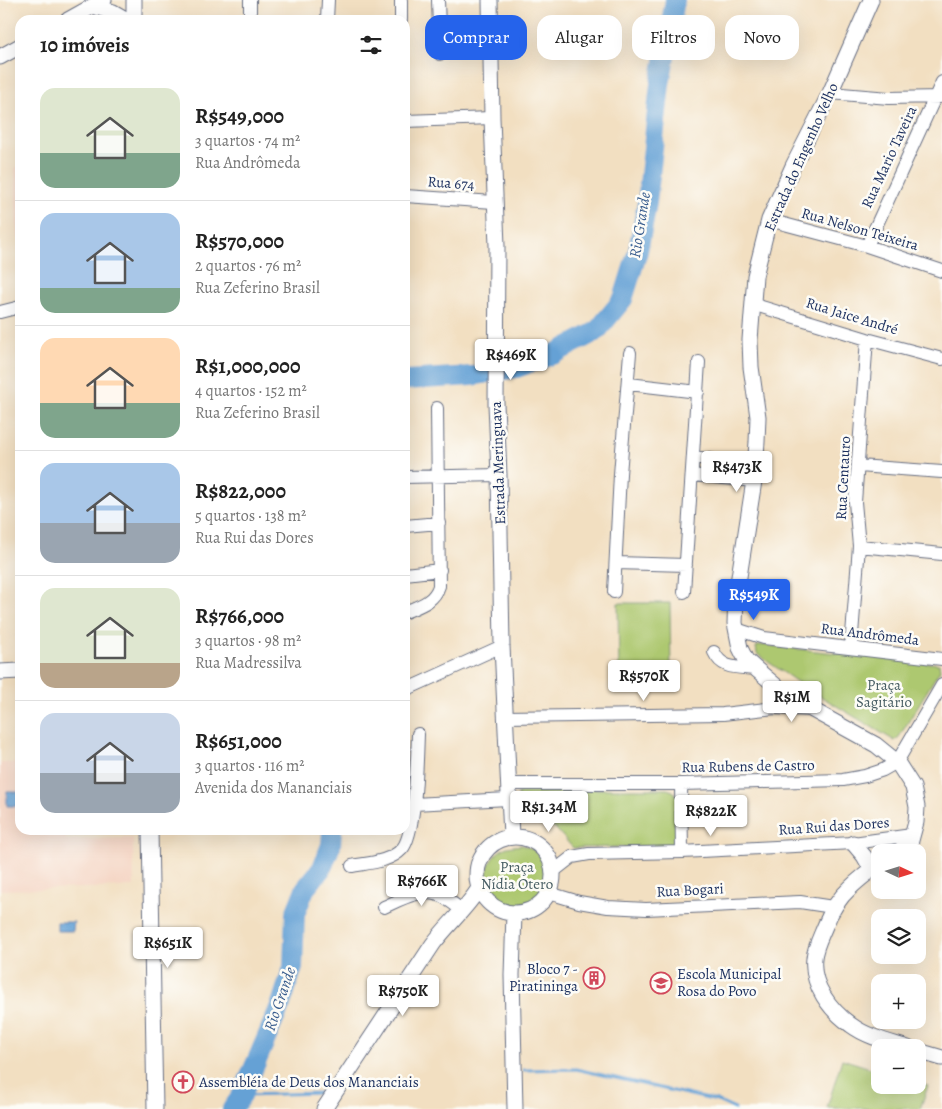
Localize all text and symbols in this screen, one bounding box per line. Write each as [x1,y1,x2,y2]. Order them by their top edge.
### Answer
chip: Comprar [425,15,527,60]
chip: Alugar [537,15,622,60]
chip: Filtros [632,15,715,60]
chip: Novo [725,15,799,60]
text: 10 imóveis [40,31,130,59]
icon: filters [357,31,385,59]
street label: Estrada do Engenho Velho [759,80,843,234]
text: R$549,000 [195,102,284,130]
street label: Rua Mario Taveira [857,103,921,211]
icon: home [80,108,140,168]
text: 3 quartos · 74 m² [195,130,300,152]
text: Rua Andrômeda [195,152,300,174]
street label: Rua 674 [427,171,475,195]
water label: Rio Grande [624,190,656,260]
street label: Rua Nelson Teixeira [799,203,921,255]
text: R$570,000 [195,227,284,255]
icon: home [80,233,140,293]
text: 2 quartos · 76 m² [195,255,301,277]
text: Rua Zeferino Brasil [195,277,320,299]
street label: Rua Jaice André [803,292,901,340]
pin: R$469K [470,338,552,381]
text: R$469K [486,344,536,366]
text: R$1,000,000 [195,352,300,380]
icon: home [80,358,140,418]
text: 4 quartos · 152 m² [195,380,307,402]
street label: Estrada Meringuava [486,401,510,525]
text: Rua Zeferino Brasil [195,402,320,424]
street label: Rua Centauro [831,436,855,520]
pin: R$473K [696,450,778,493]
text: R$473K [712,456,762,478]
text: R$822,000 [195,477,286,505]
icon: home [80,483,140,543]
text: 5 quartos · 138 m² [195,505,306,527]
text: Rua Rui das Dores [195,527,314,549]
pin: R$549K [713,578,795,621]
text: R$549K [729,584,779,606]
text: R$766,000 [195,602,284,630]
icon: home [80,608,140,668]
street label: Rua Andrômeda [820,618,920,650]
text: 3 quartos · 98 m² [195,630,301,652]
text: Rua Madressilva [195,652,302,674]
pin: R$570K [603,660,685,702]
text: R$570K [619,665,669,687]
park label: Praça Sagitário [856,675,912,712]
pin: R$1M [762,680,822,723]
text: R$1M [774,686,810,708]
text: R$651,000 [195,727,282,755]
icon: home [80,733,140,793]
text: 3 quartos · 116 m² [195,755,305,777]
street label: Rua Rubens de Castro [681,755,815,777]
text: Avenida dos Mananciais [195,777,352,799]
pin: R$1.34M [503,790,595,833]
pin: R$822K [670,794,752,837]
text: R$1.34M [521,796,577,818]
text: R$822K [685,800,737,822]
street label: Rua Rui das Dores [778,812,890,840]
north arrow [871,844,926,899]
map controls [871,844,926,1094]
park label: Praça Nídia Otero [481,857,553,894]
pin: R$766K [381,864,463,907]
text: R$766K [397,870,447,892]
street label: Rua Bogari [656,878,724,902]
button: layers [871,909,926,964]
pin: R$651K [127,926,209,969]
text: R$651K [144,932,192,954]
place label: Bloco 7 - Piratininga [509,959,578,996]
water label: Rio Grande [259,964,301,1034]
place label: Escola Municipal Rosa do Povo [677,964,782,1001]
building icon: Bloco 7 - Piratininga [582,966,606,990]
school or university icon: Escola Municipal Rosa do Povo [649,971,673,995]
pin: R$750K [362,974,444,1017]
button: + [871,974,926,1029]
text: R$750K [378,980,428,1002]
button: − [871,1039,926,1094]
church icon: Assembléia de Deus dos Mananciais [171,1070,195,1094]
place label: Assembléia de Deus dos Mananciais [198,1072,419,1092]

